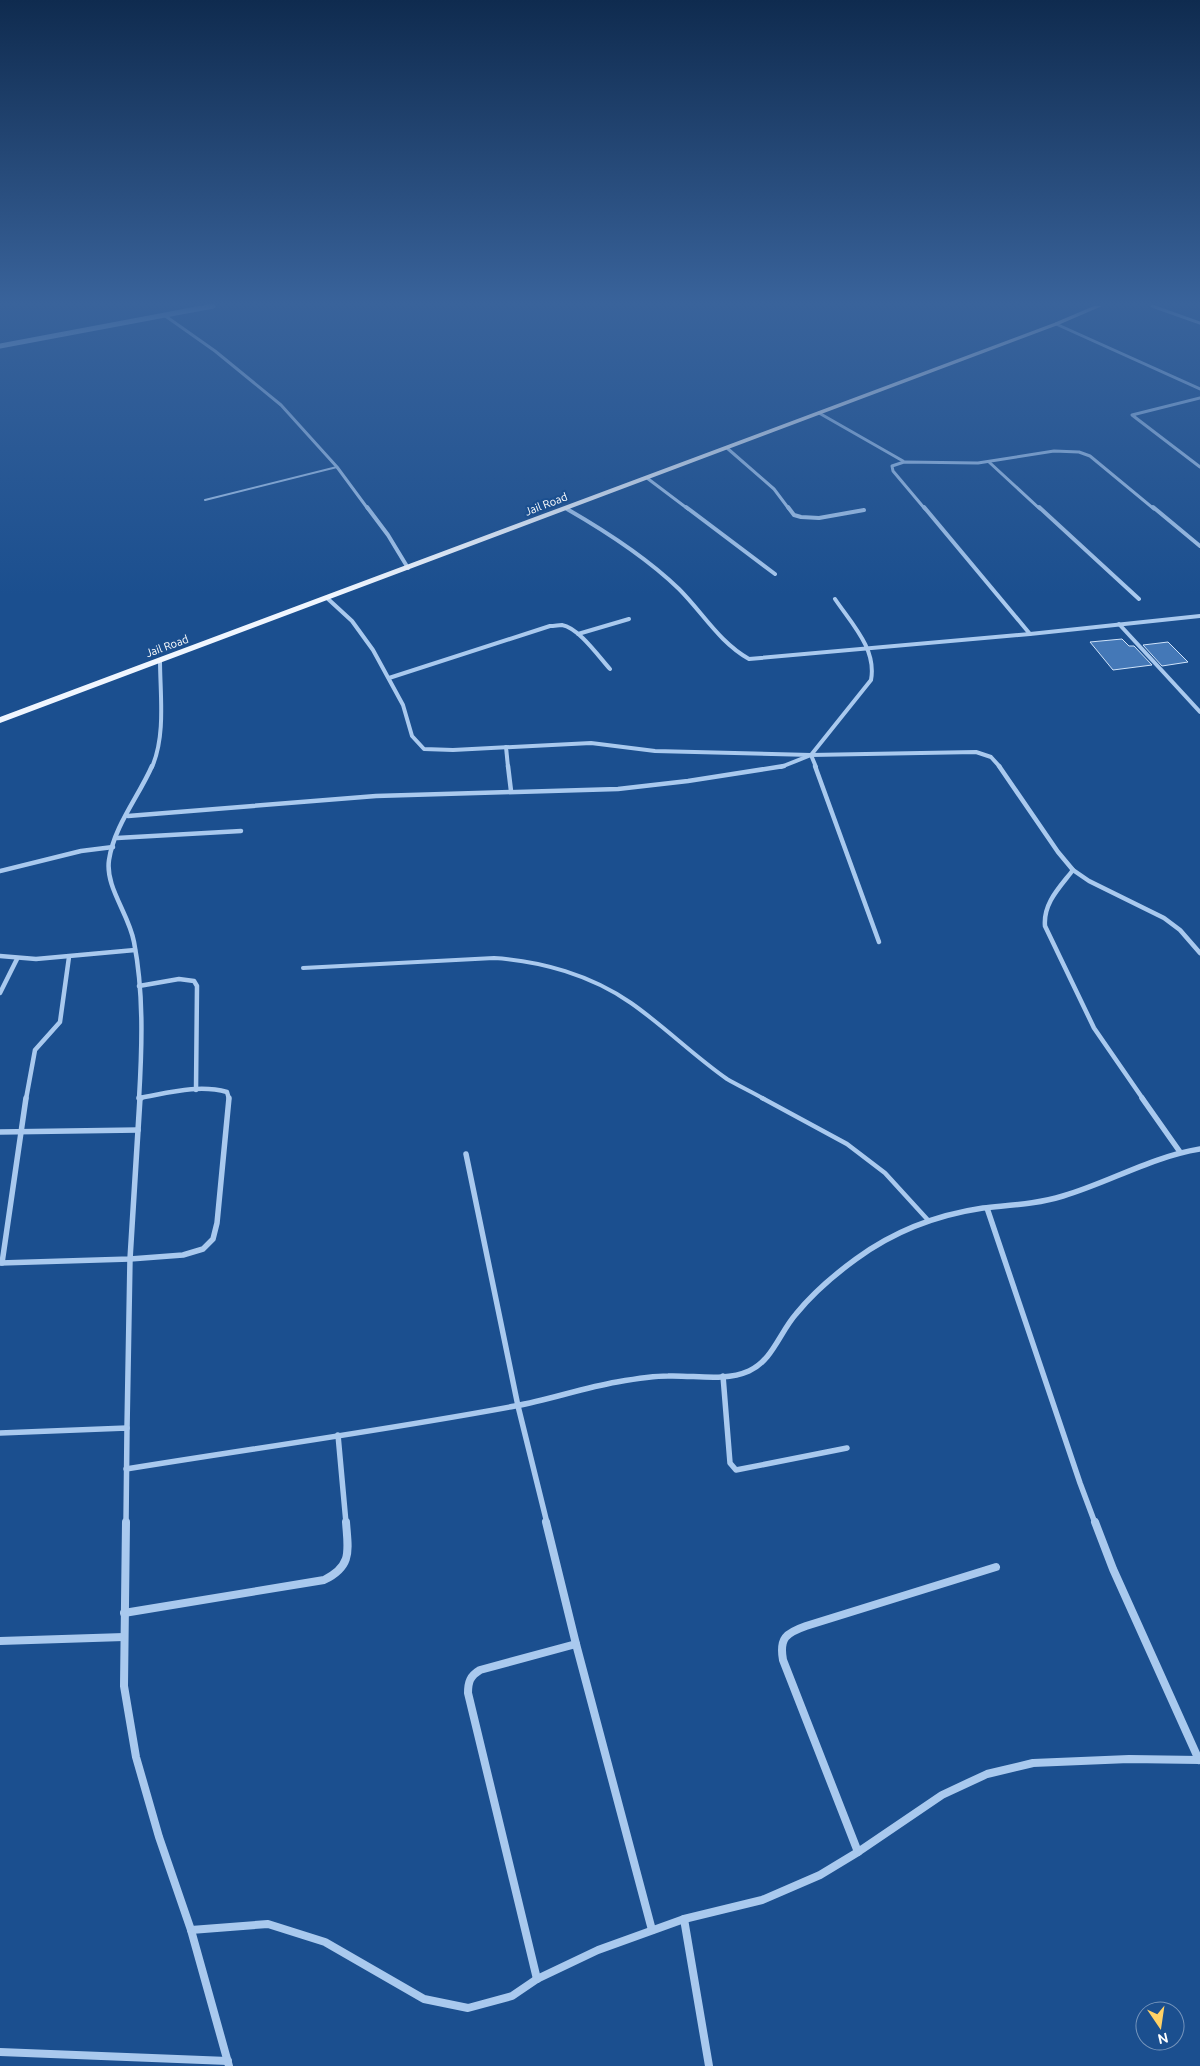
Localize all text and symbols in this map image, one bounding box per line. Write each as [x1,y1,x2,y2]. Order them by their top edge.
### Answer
street label: Jail Road [523,490,569,518]
street label: Jail Road [144,633,190,659]
north arrow [1135,2001,1185,2051]
text: N [1156,2030,1170,2048]

